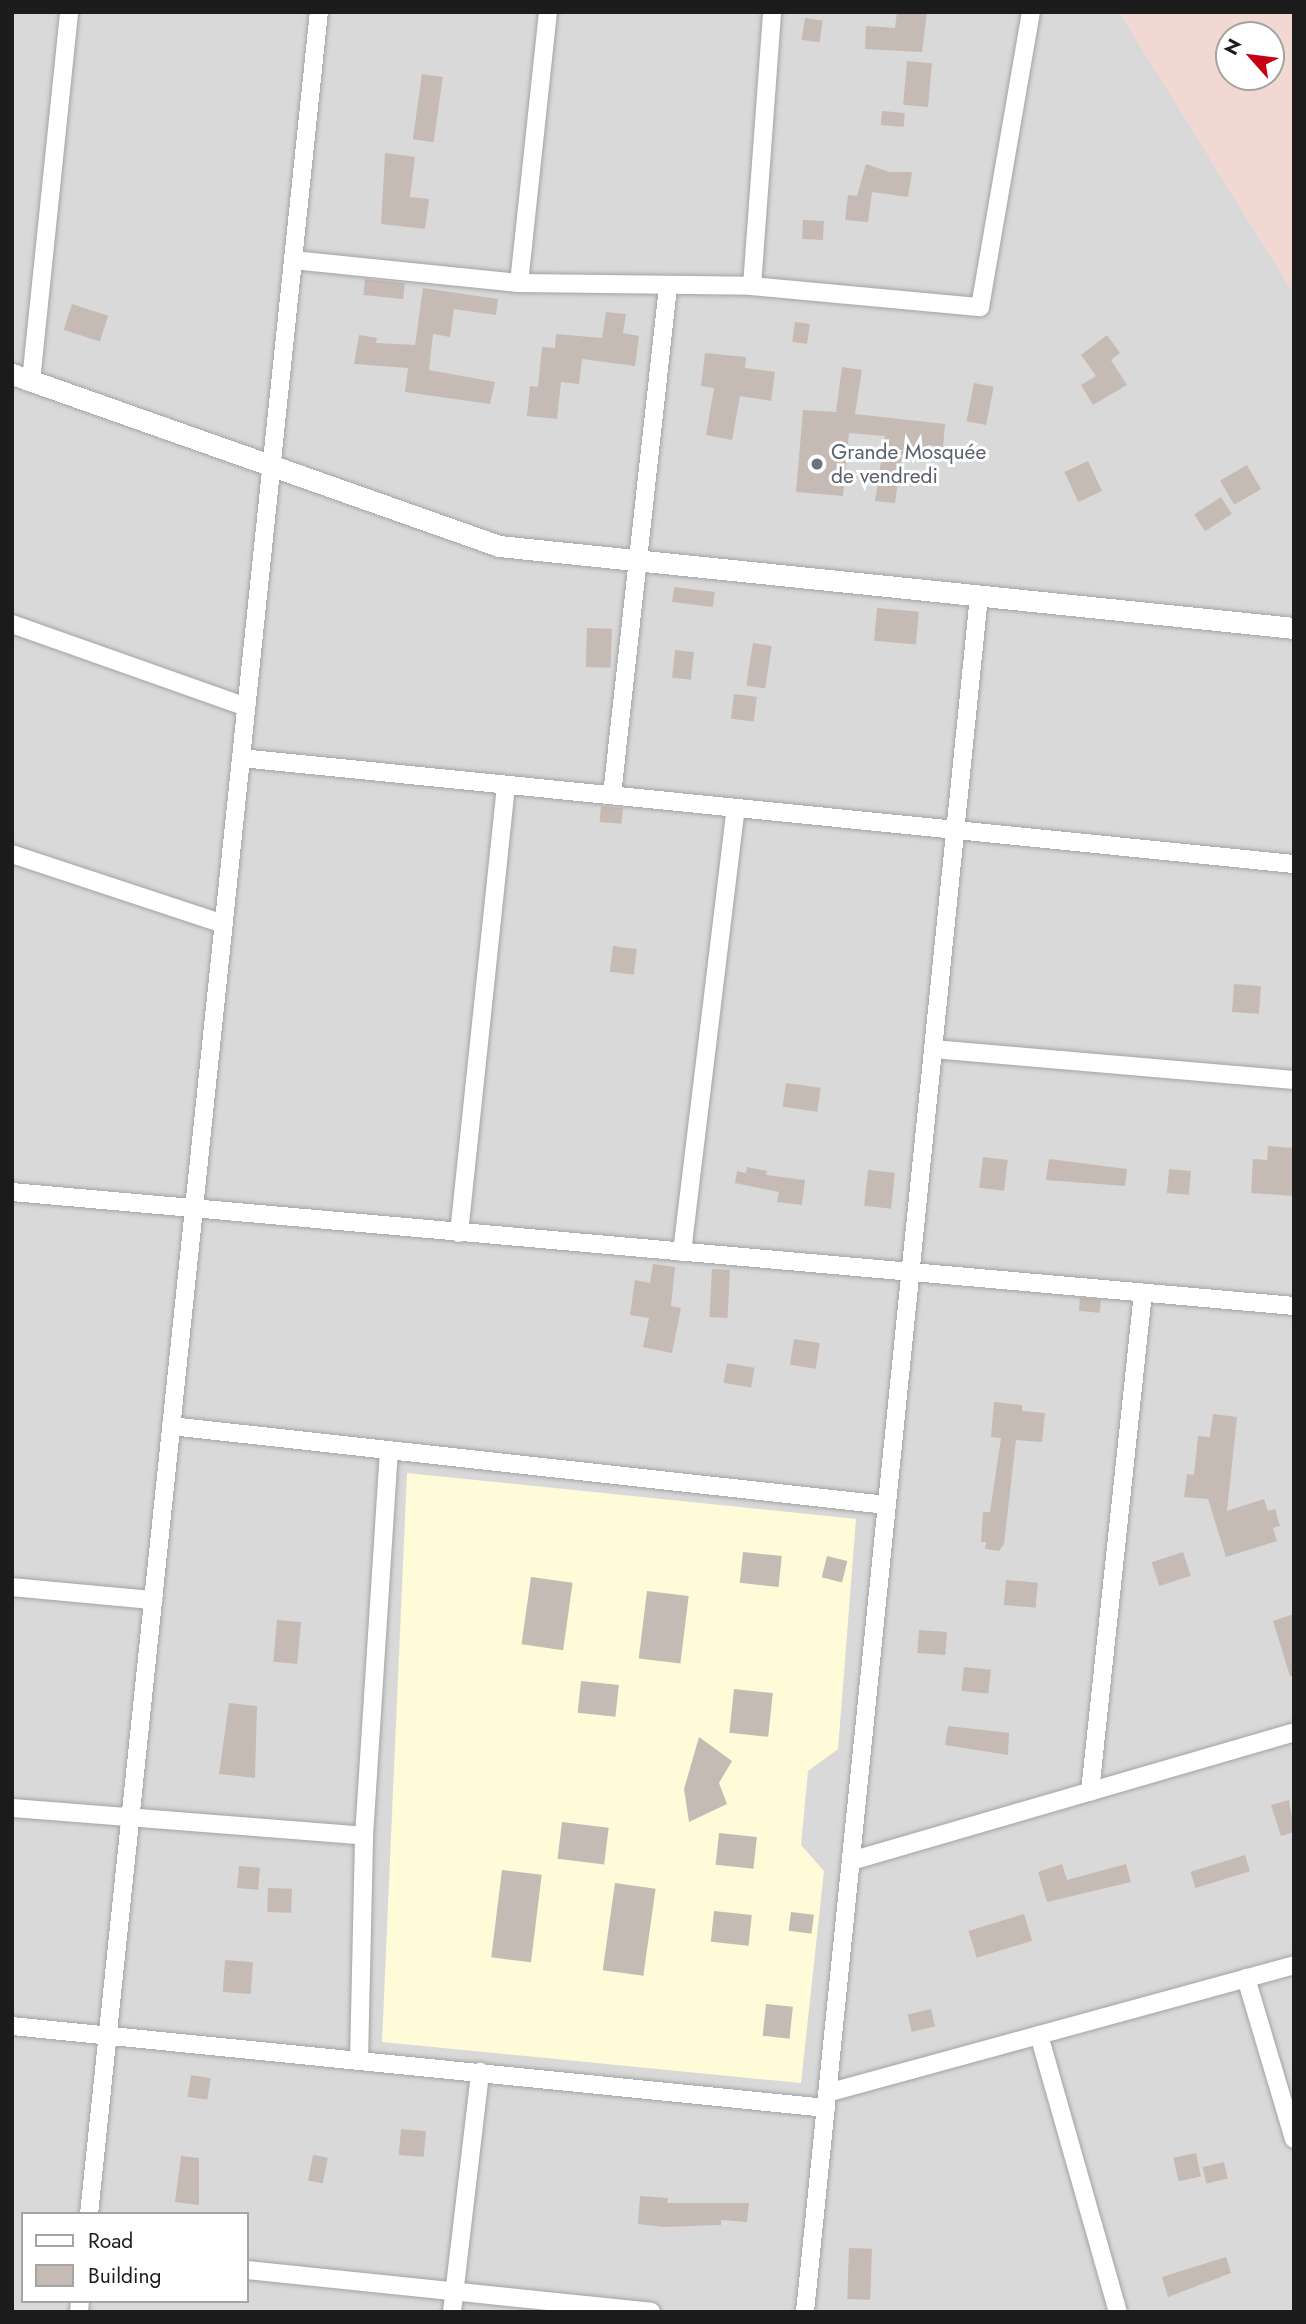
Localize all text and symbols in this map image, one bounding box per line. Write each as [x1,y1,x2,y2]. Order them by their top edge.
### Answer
north arrow [1215,21,1285,91]
text: N [1217,34,1248,60]
place label: Grande Mosquée de vendredi [831,439,986,489]
marker: Grande Mosquée de vendredi [809,456,825,472]
legend [21,2212,248,2303]
text: Road [88,2226,133,2256]
text: Building [88,2261,161,2291]

